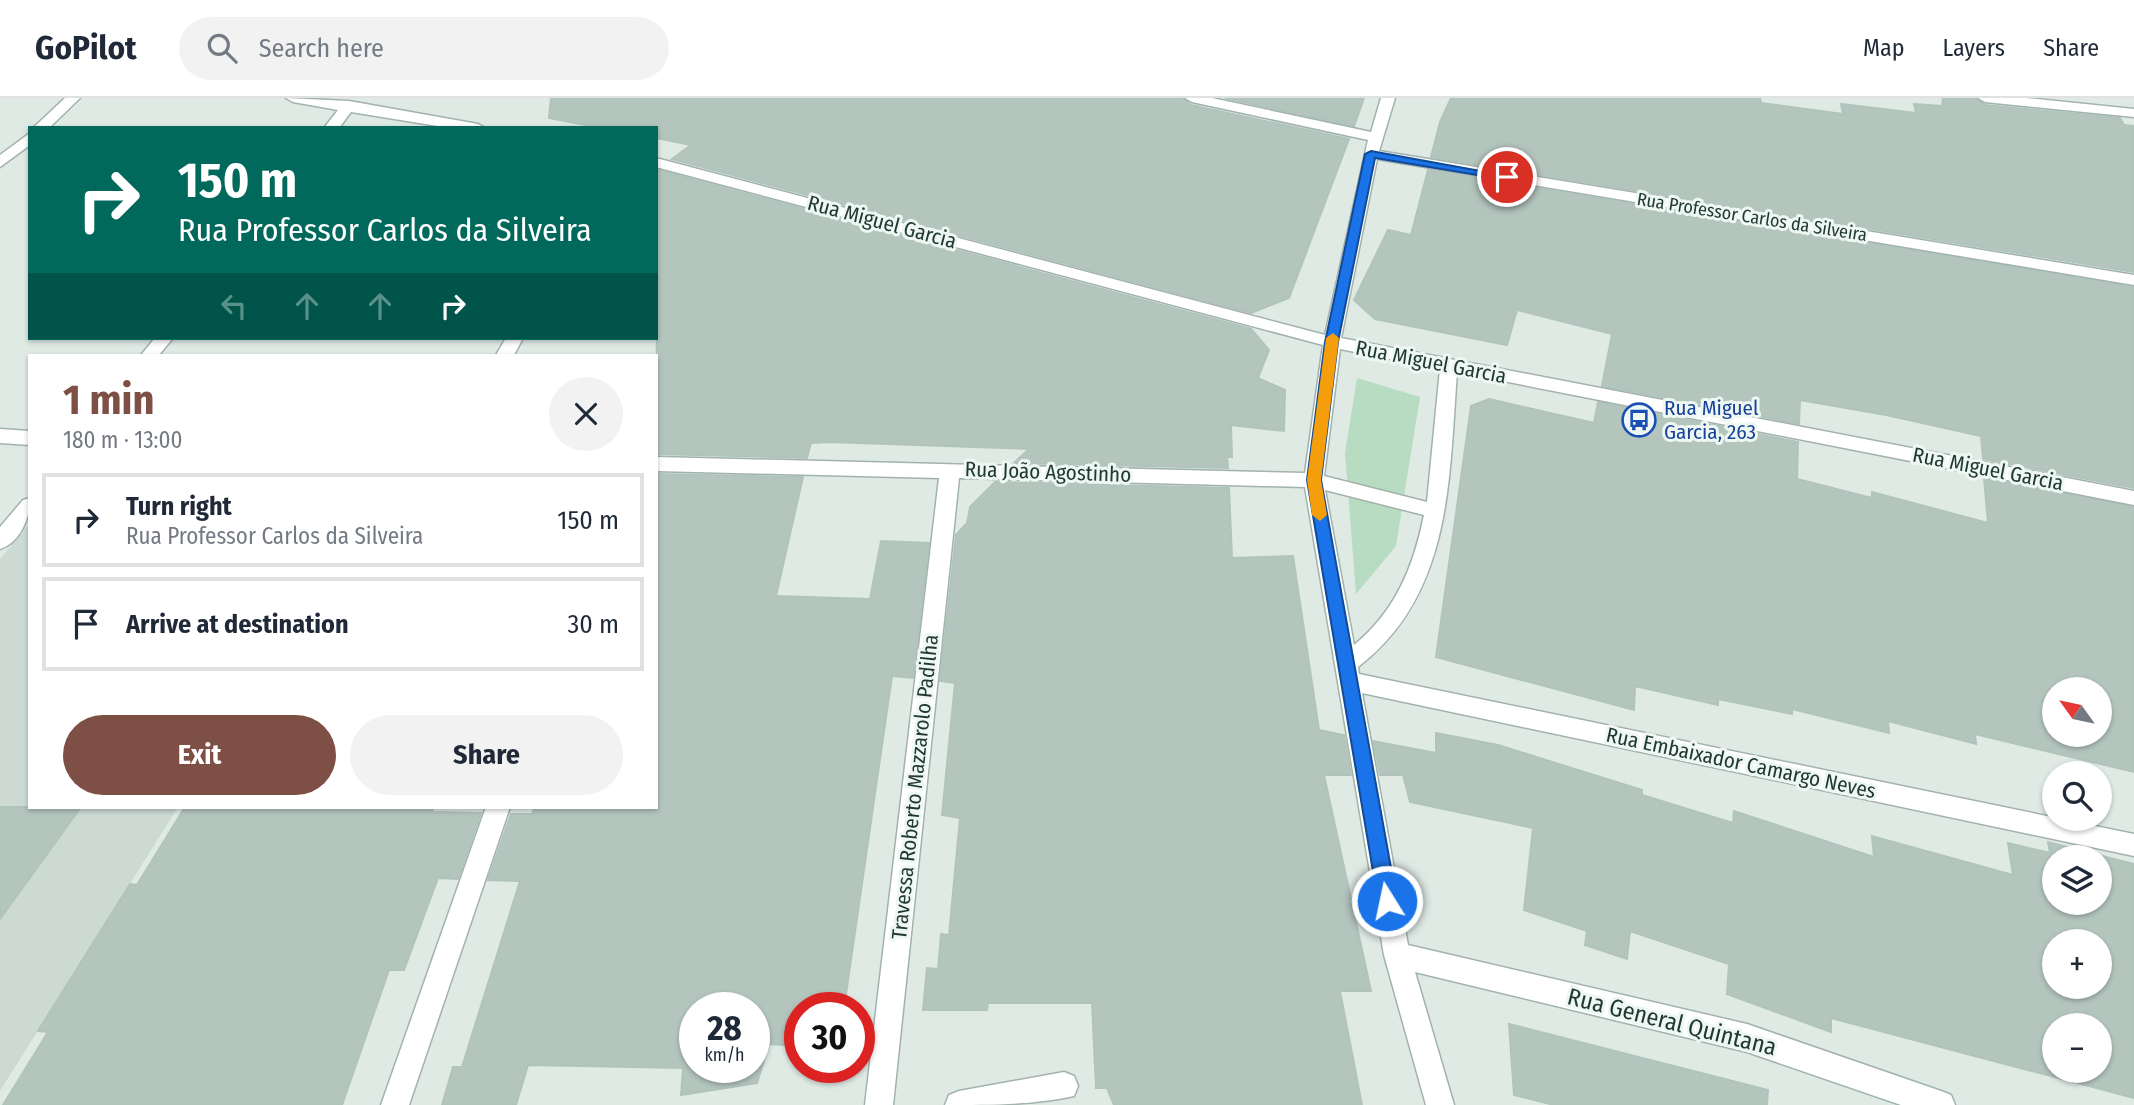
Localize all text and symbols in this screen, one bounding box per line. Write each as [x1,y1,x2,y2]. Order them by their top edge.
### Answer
search box [179,17,669,80]
text: GoPilot [35,28,137,68]
icon: search [203,29,241,67]
text: Search here [259,33,384,64]
text: Map [1863,34,1905,62]
text: Layers [1943,34,2005,62]
text: Share [2043,34,2099,62]
pin [1477,147,1537,207]
text: 150 m [178,151,297,210]
icon: right [63,154,154,245]
icon: arrive [1488,158,1526,196]
street label: Rua Professor Carlos da Silveira [1635,188,1869,246]
street label: Rua Miguel Garcia [805,190,959,254]
text: Rua Professor Carlos da Silveira [178,211,592,249]
icon: left [215,287,253,325]
icon: ahead [288,287,326,325]
icon: ahead [361,287,399,325]
icon: right [434,287,472,325]
street label: Rua Miguel Garcia [1353,335,1509,389]
text: 1 min [63,375,154,425]
button: close [549,377,623,451]
place label: Rua Miguel Garcia, 263 [1664,395,1759,445]
bus stop icon: Rua Miguel Garcia, 263 [1620,401,1658,439]
text: 180 m · 13:00 [63,426,182,454]
street label: Rua Miguel Garcia [1910,442,2066,496]
street label: Rua João Agostinho [964,456,1132,488]
text: Turn right [126,491,232,522]
icon: right [67,501,105,539]
text: 150 m [557,505,619,536]
text: Rua Professor Carlos da Silveira [126,522,423,550]
icon: arrive [67,605,105,643]
text: Arrive at destination [126,609,349,640]
text: 30 m [568,609,619,640]
street label: Travessa Roberto Mazzarolo Padilha [886,633,944,941]
north arrow [2042,677,2112,747]
map controls [2042,677,2112,1083]
button: Exit [63,715,336,795]
button: Share [350,715,623,795]
street label: Rua Embaixador Camargo Neves [1604,722,1878,804]
button: search [2042,761,2112,831]
button: layers [2042,845,2112,915]
position arrow [1350,864,1424,938]
button: + [2042,929,2112,999]
street label: Rua General Quintana [1565,982,1779,1062]
speed limit sign: 30 [784,992,875,1083]
text: 28 [707,1007,742,1049]
button: − [2042,1013,2112,1083]
text: km/h [704,1044,745,1066]

